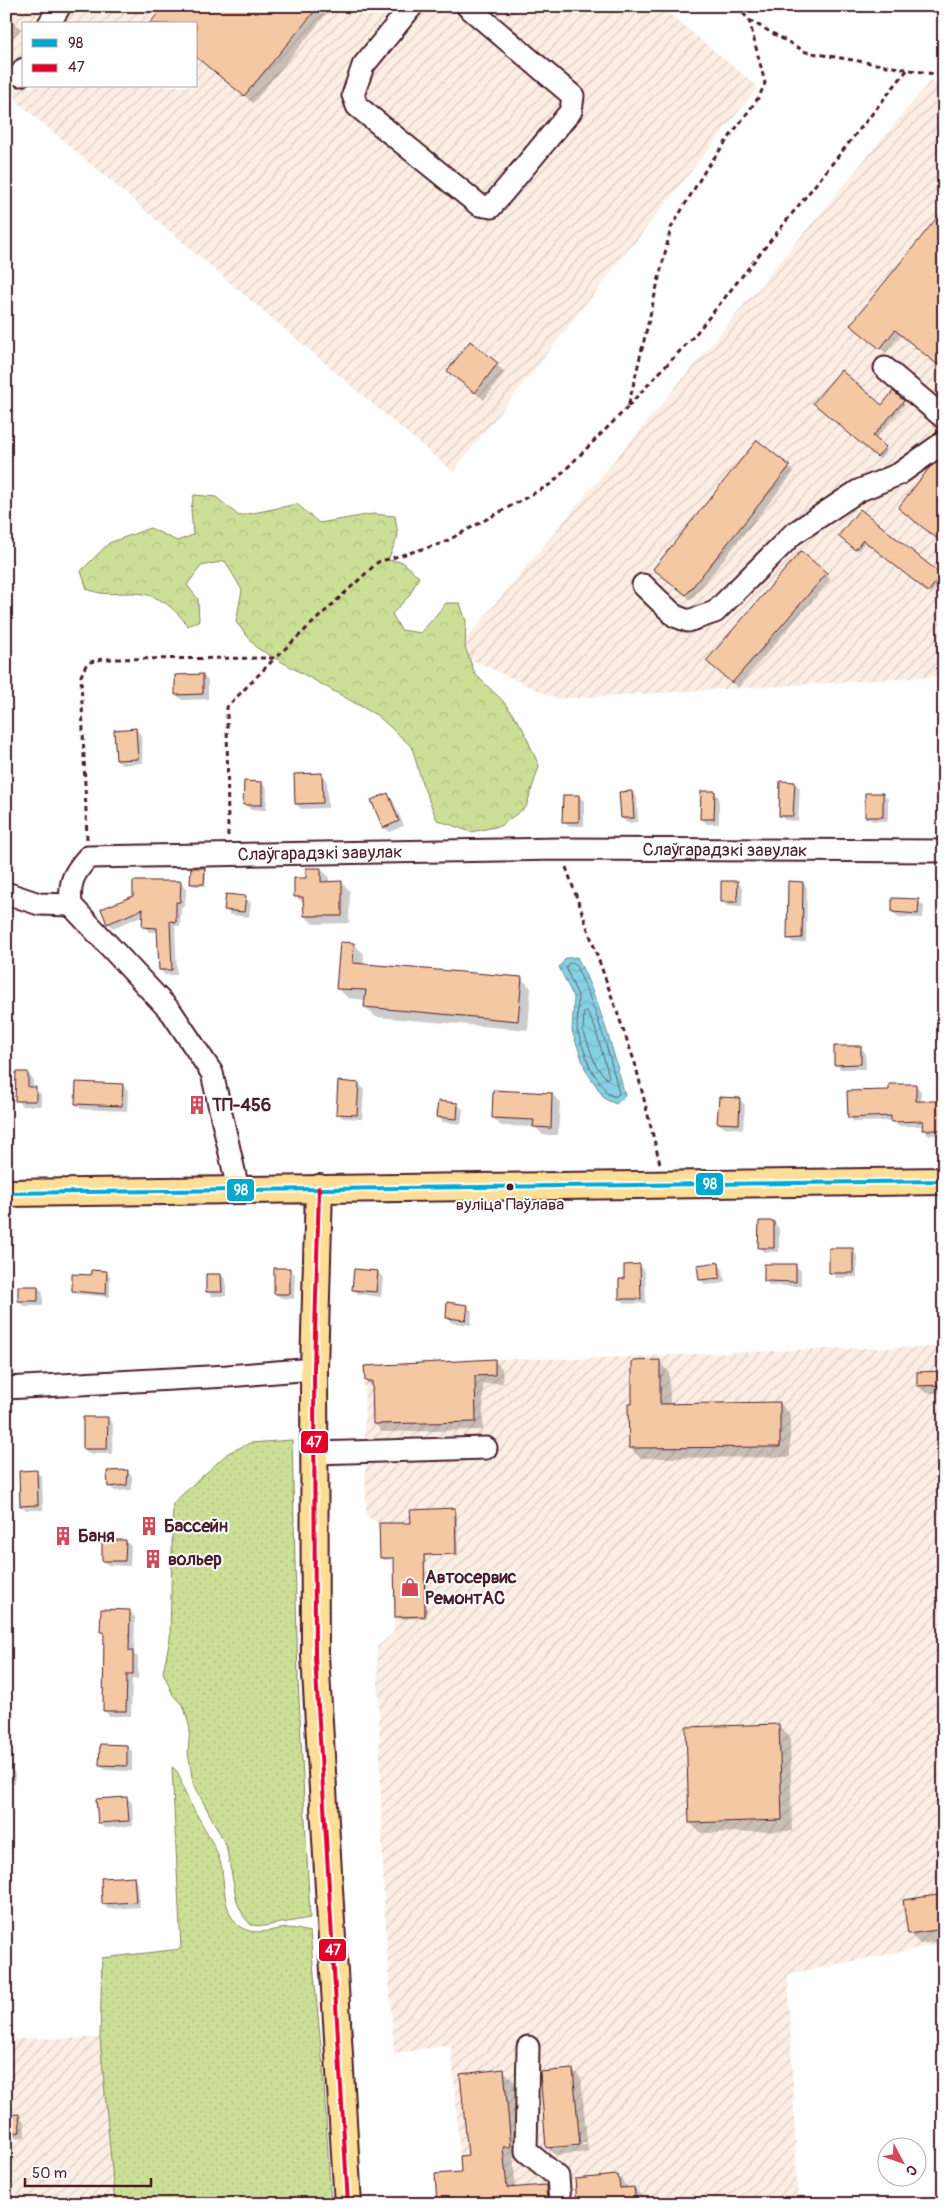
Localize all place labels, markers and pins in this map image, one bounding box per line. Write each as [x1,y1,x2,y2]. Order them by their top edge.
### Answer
building icon: ТП-456 [186,1094,208,1116]
place label: ТП-456 [211,1094,271,1117]
marker: вуліца Паўлава [505,1182,515,1192]
place label: вуліца Паўлава [456,1194,564,1215]
building icon: Бассейн [138,1515,160,1537]
place label: Бассейн [164,1515,228,1538]
building icon: Баня [52,1525,74,1547]
place label: Баня [78,1525,115,1548]
building icon: вольер [142,1548,164,1570]
place label: вольер [168,1548,222,1571]
place label: Автосервис РемонтАС [425,1566,517,1610]
shop icon: Автосервис РемонтАС [399,1576,421,1598]

